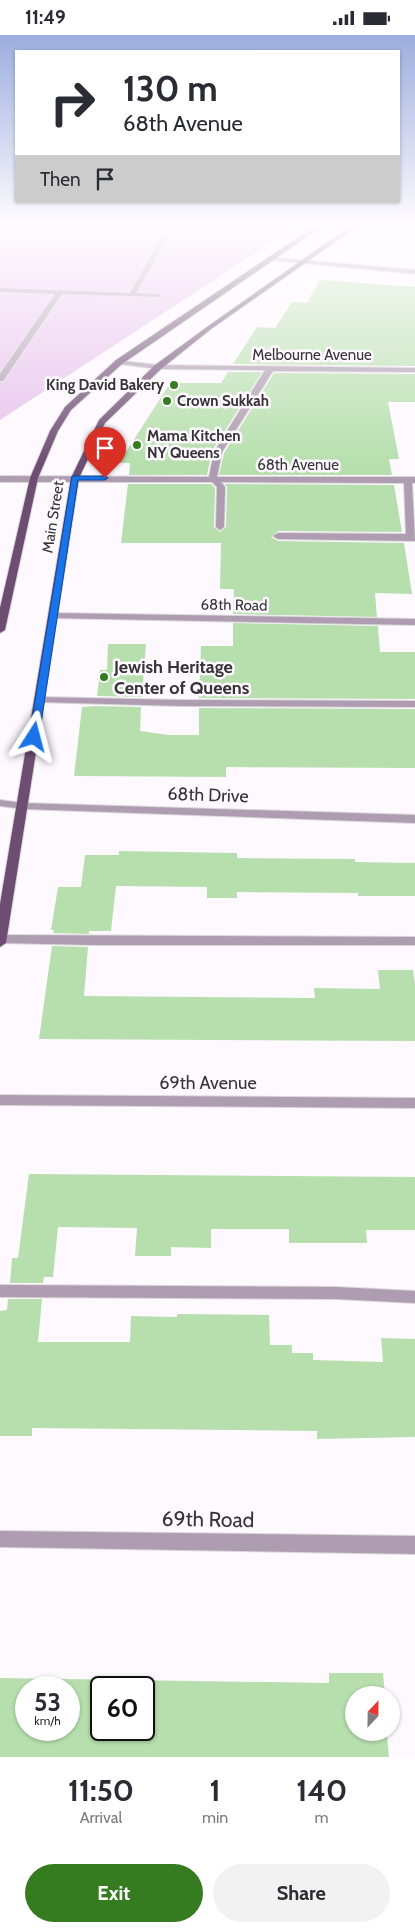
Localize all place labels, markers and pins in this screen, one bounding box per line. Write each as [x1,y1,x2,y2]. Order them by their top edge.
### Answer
place label: King David Bakery [46,376,165,394]
marker: King David Bakery [168,379,180,391]
place label: Crown Sukkah [177,392,269,410]
marker: Crown Sukkah [161,395,173,407]
pin [84,427,126,478]
place label: Mama Kitchen NY Queens [147,427,240,462]
marker: Mama Kitchen NY Queens [131,439,143,451]
place label: Jewish Heritage Center of Queens [113,656,250,699]
marker: Jewish Heritage Center of Queens [98,671,110,683]

